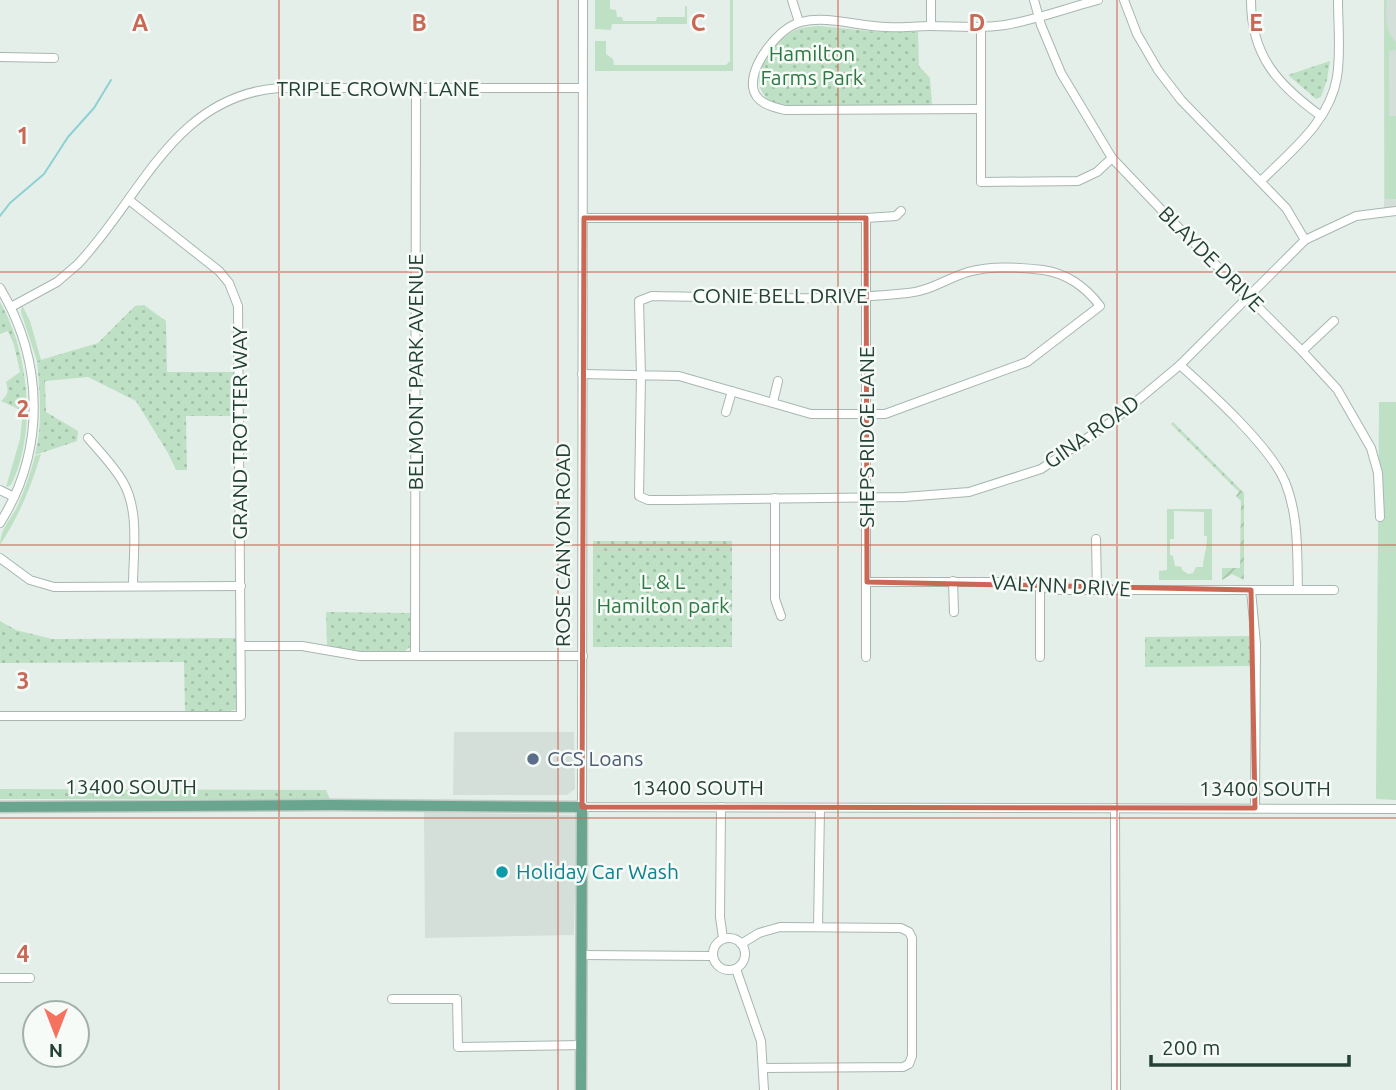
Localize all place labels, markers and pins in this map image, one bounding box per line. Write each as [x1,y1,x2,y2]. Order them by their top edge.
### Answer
place label: CCS Loans [547,746,643,770]
marker: CCS Loans [525,751,541,767]
place label: Holiday Car Wash [516,859,679,883]
marker: Holiday Car Wash [494,864,510,880]

